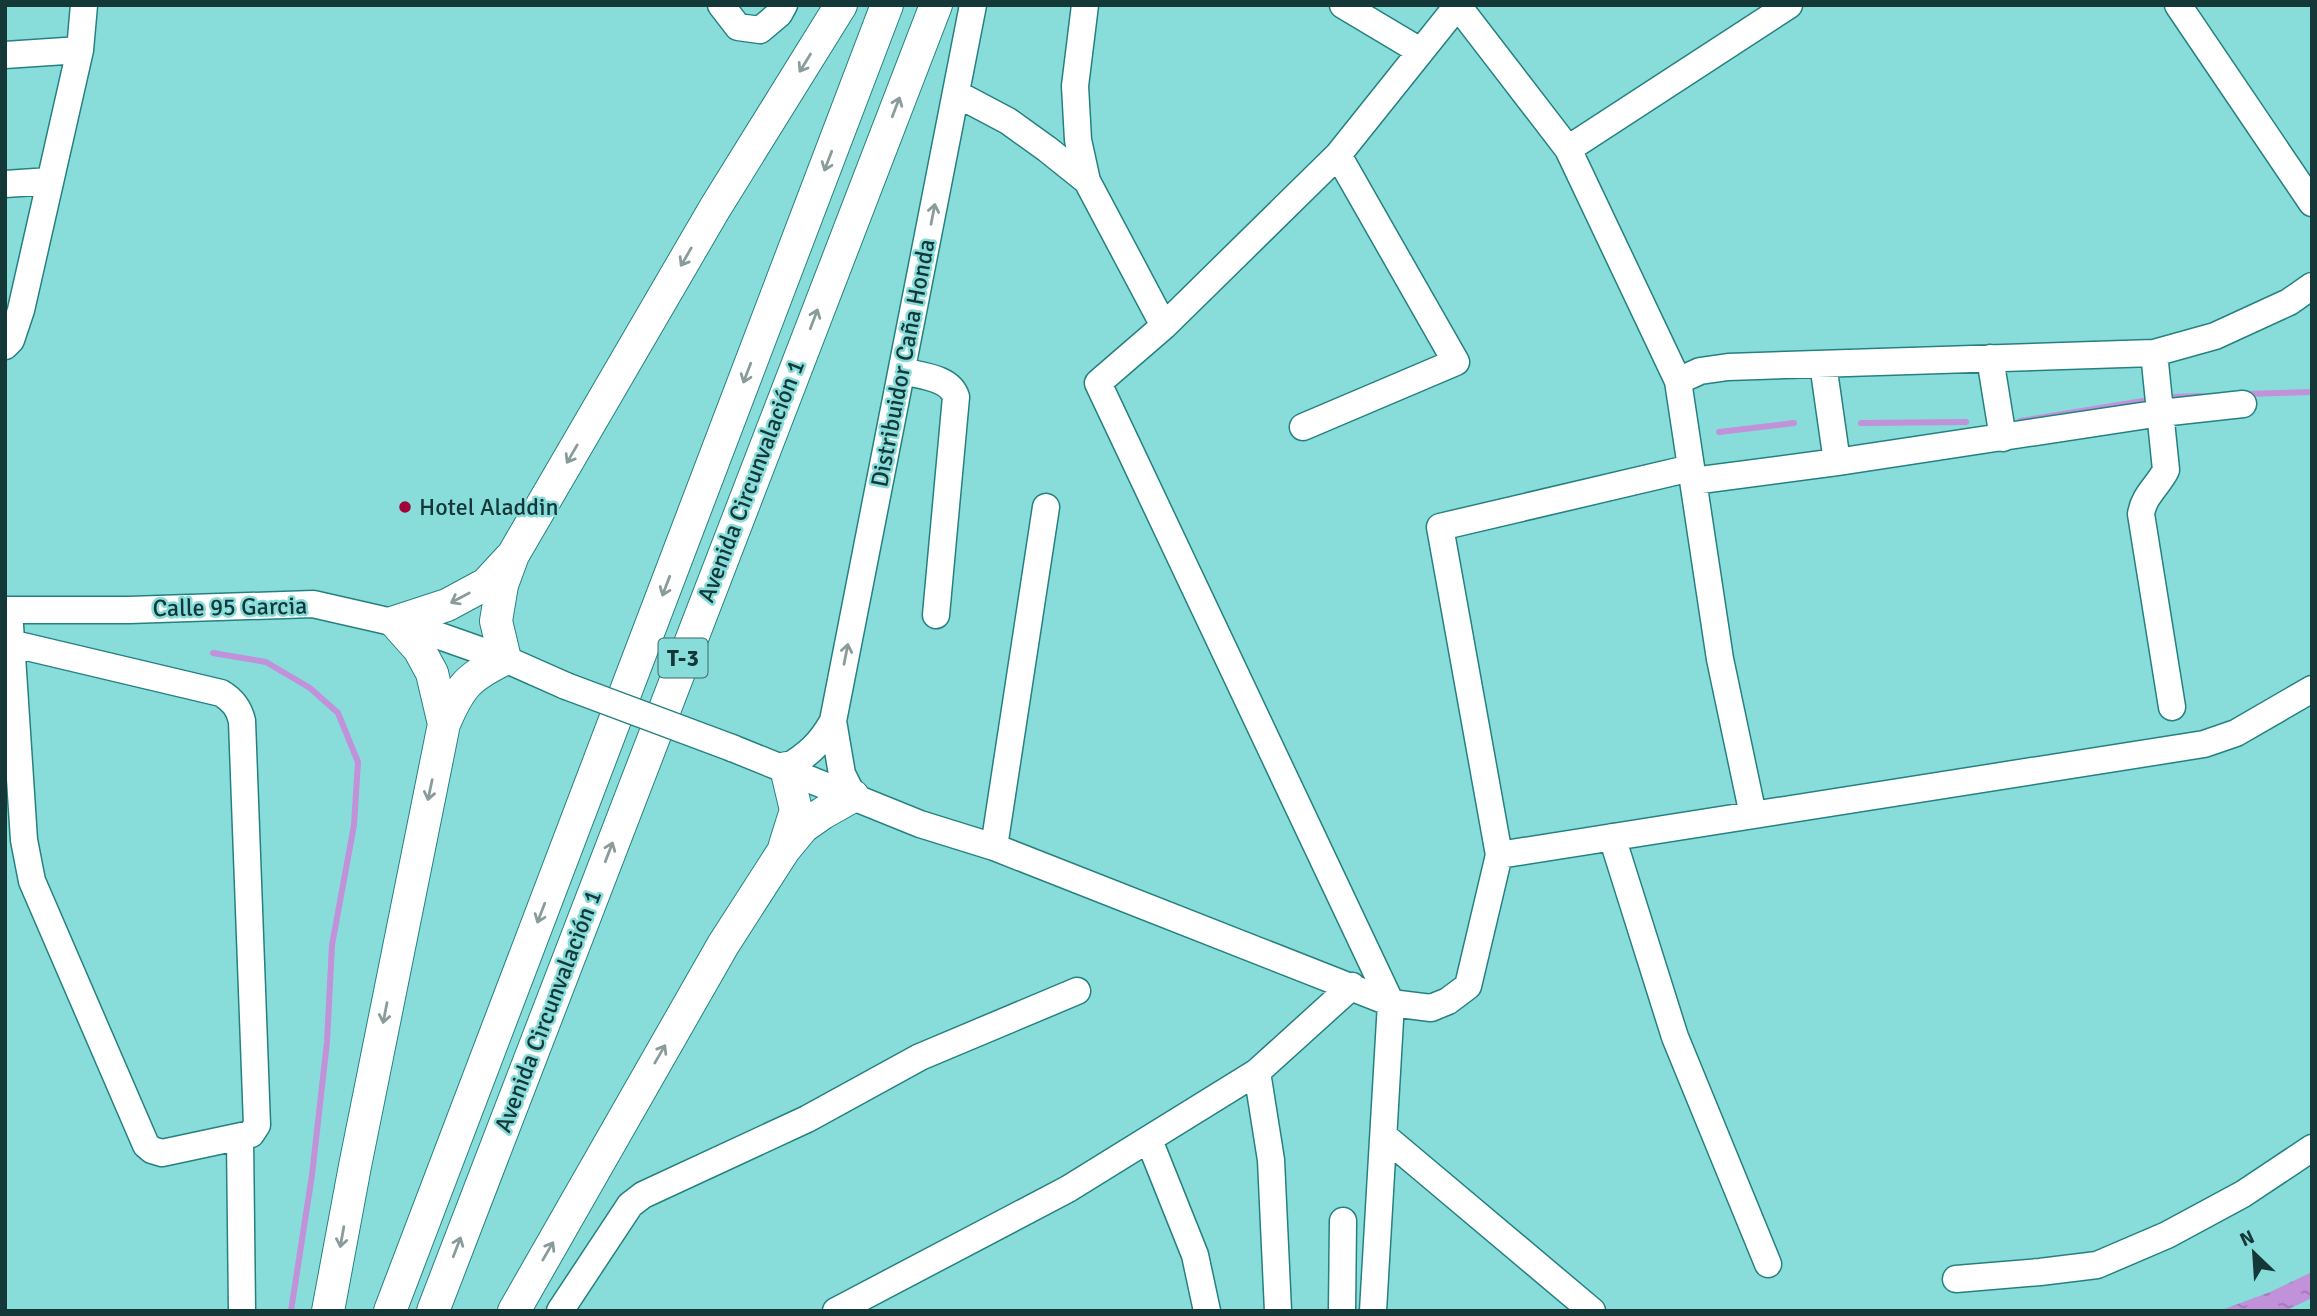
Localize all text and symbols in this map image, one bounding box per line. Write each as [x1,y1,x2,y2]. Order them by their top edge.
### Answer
one-way arrow [798,53,813,72]
one-way arrow [891,97,904,119]
one-way arrow [820,149,833,171]
one-way arrow [927,203,940,226]
street label: Distribuidor Caña Honda [864,236,942,490]
one-way arrow [679,246,692,267]
one-way arrow [809,309,821,331]
street label: Avenida Circunvalación 1 [691,356,811,606]
one-way arrow [739,362,752,384]
one-way arrow [565,443,579,463]
place label: Hotel Aladdin [419,492,559,522]
marker: Hotel Aladdin [397,499,413,515]
one-way arrow [658,574,671,596]
street label: Calle 95 Garcia [152,591,308,623]
one-way arrow [451,591,471,605]
road number: T-3 [658,638,708,678]
one-way arrow [839,643,853,666]
one-way arrow [423,778,437,801]
one-way arrow [603,841,616,863]
street label: Avenida Circunvalación 1 [488,886,608,1136]
one-way arrow [534,902,547,923]
one-way arrow [378,1001,392,1024]
one-way arrow [653,1044,667,1064]
north arrow [2219,1218,2289,1288]
one-way arrow [335,1225,348,1248]
text: N [2236,1225,2258,1252]
one-way arrow [452,1237,464,1258]
one-way arrow [541,1242,555,1262]

